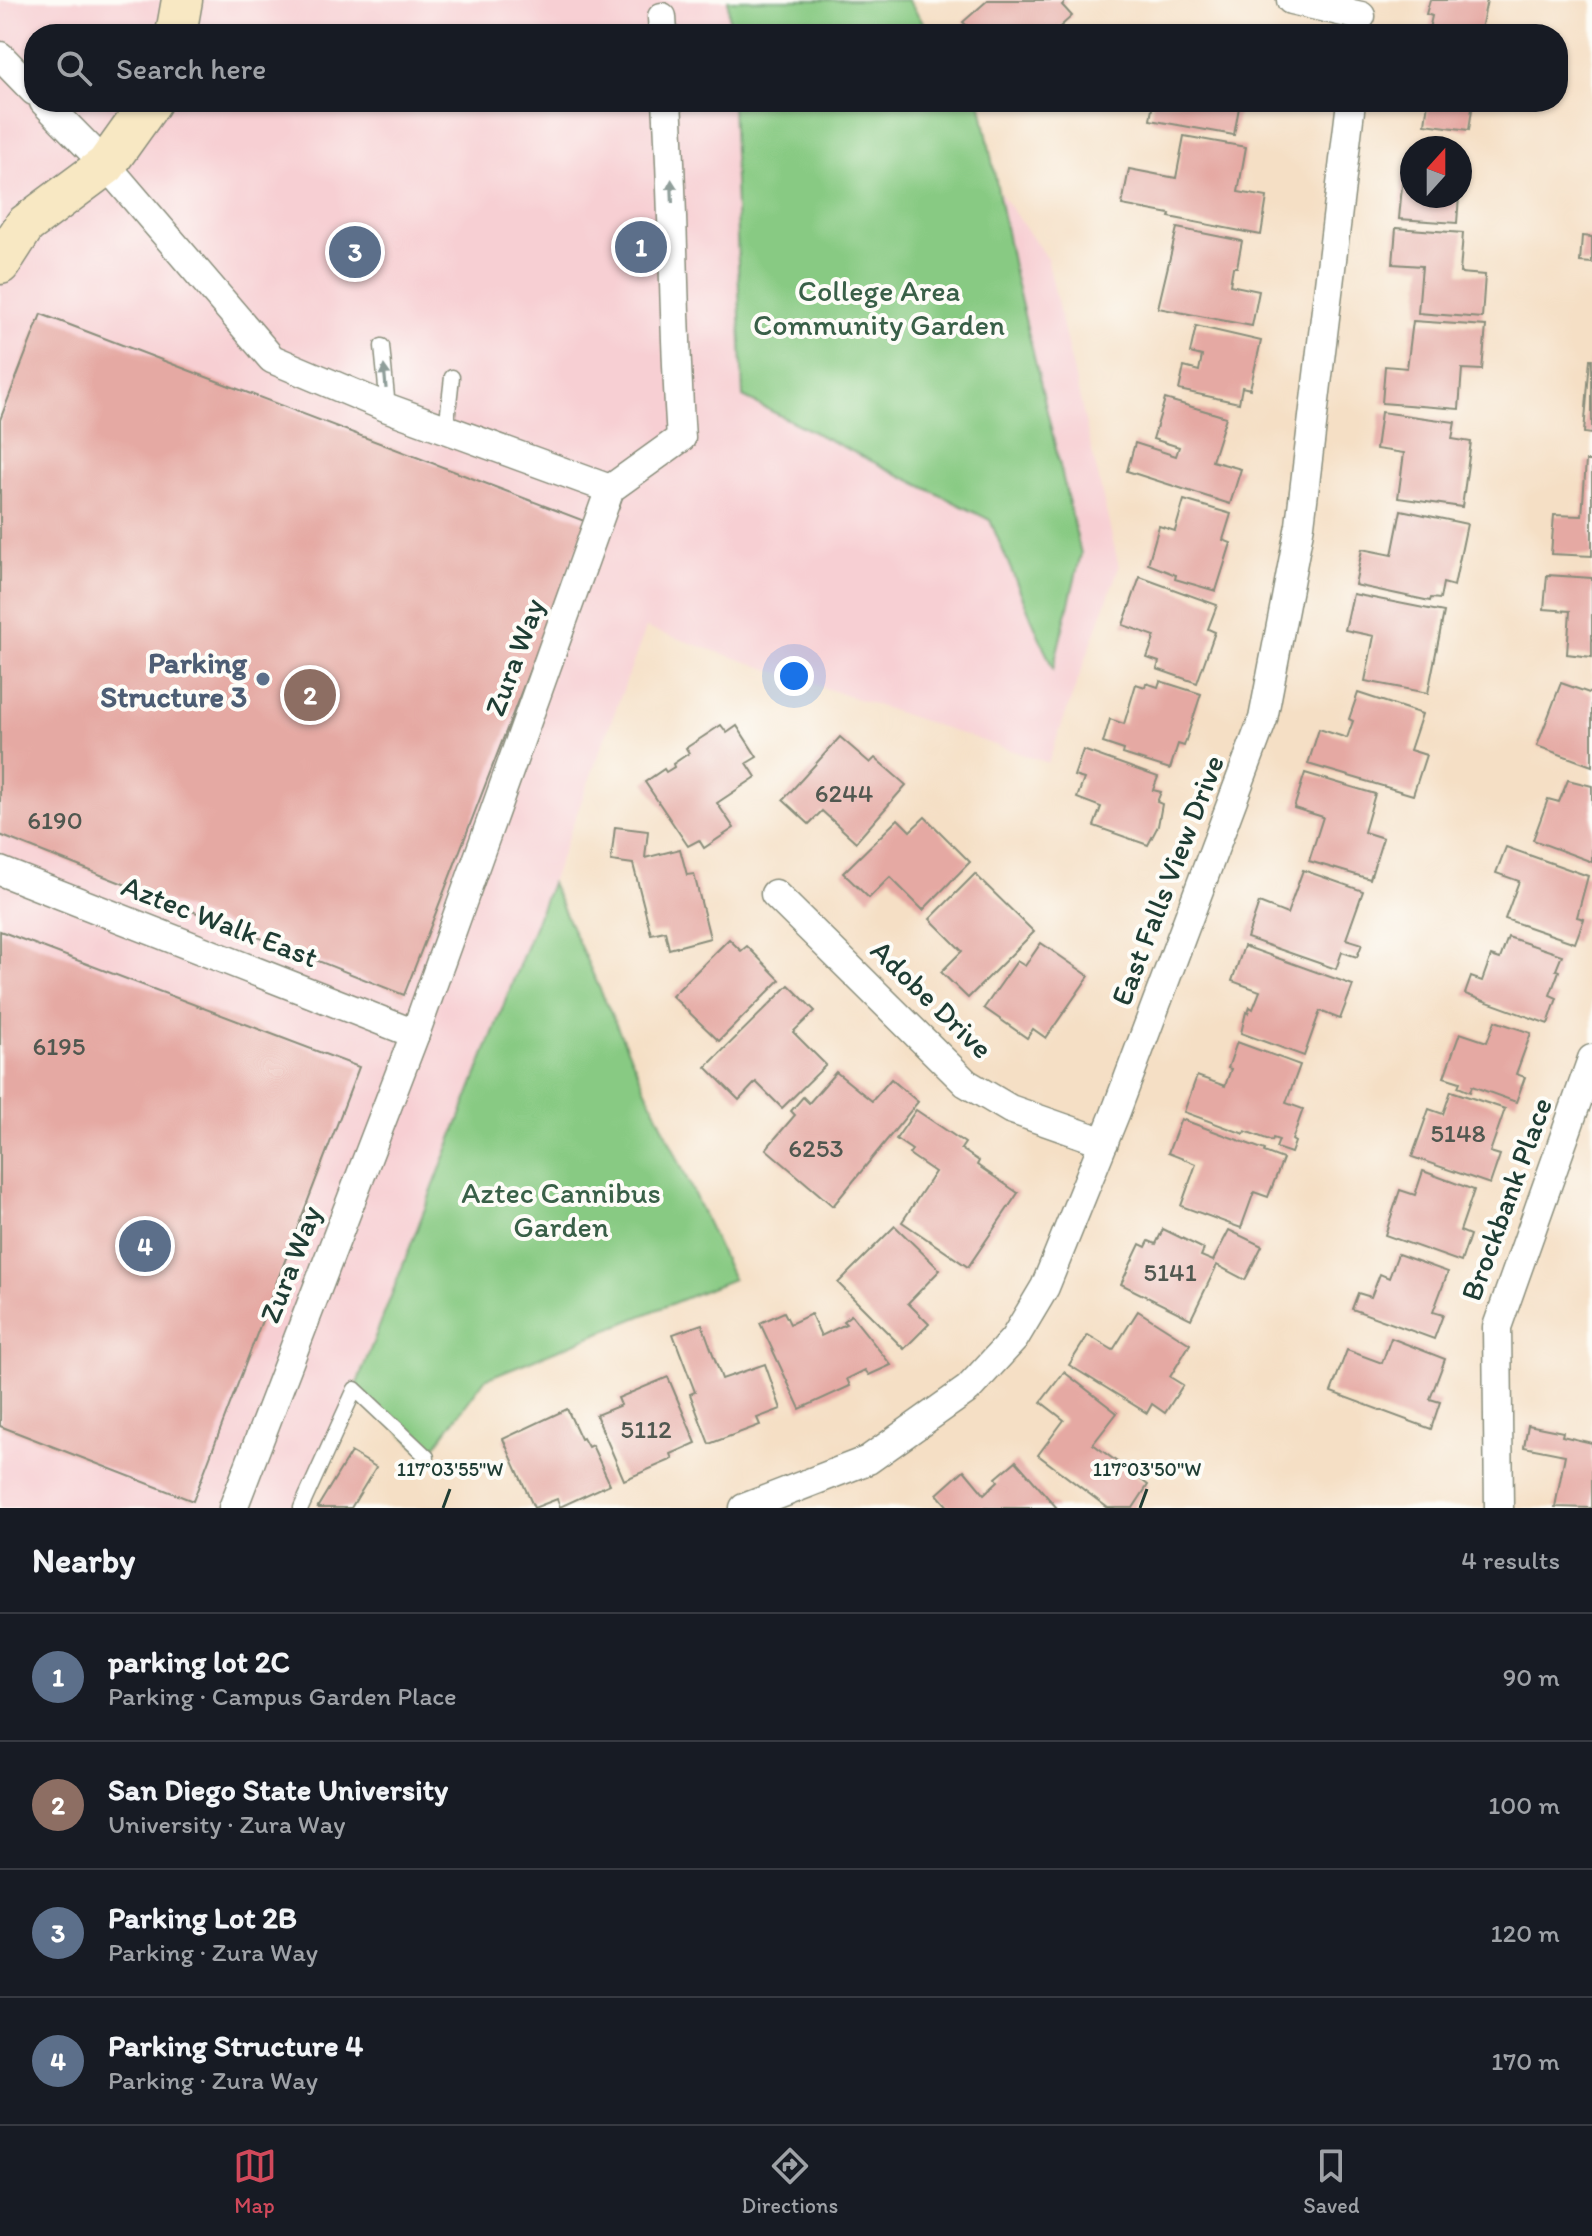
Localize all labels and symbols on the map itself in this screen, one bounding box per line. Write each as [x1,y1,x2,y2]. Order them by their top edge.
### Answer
north arrow [1400,136,1472,208]
one-way arrow [665,178,678,203]
pin: 1 [615,217,667,277]
pin: 3 [329,222,381,282]
park label: College Area Community Garden [753,272,1005,343]
one-way arrow [379,364,392,389]
street label: Zura Way [476,593,552,721]
place label: Parking Structure 3 [100,644,248,715]
your location [774,656,814,696]
pin: 2 [284,665,336,725]
marker: Parking Structure 3 [254,670,272,688]
street label: East Falls View Drive [1102,750,1232,1010]
house number: 6244 [815,777,874,809]
house number: 6190 [27,804,83,836]
street label: Aztec Walk East [117,867,323,975]
street label: Adobe Drive [863,932,1001,1066]
house number: 6195 [32,1030,86,1062]
street label: Brockbank Place [1452,1092,1560,1306]
house number: 5148 [1430,1117,1486,1149]
house number: 6253 [788,1132,844,1164]
park label: Aztec Cannibus Garden [461,1174,661,1245]
street label: Zura Way [251,1200,329,1328]
pin: 4 [119,1216,171,1276]
house number: 5141 [1143,1256,1197,1288]
house number: 5112 [620,1413,672,1445]
text: 117°03'55"W [397,1457,503,1481]
text: 117°03'50"W [1093,1457,1201,1481]

